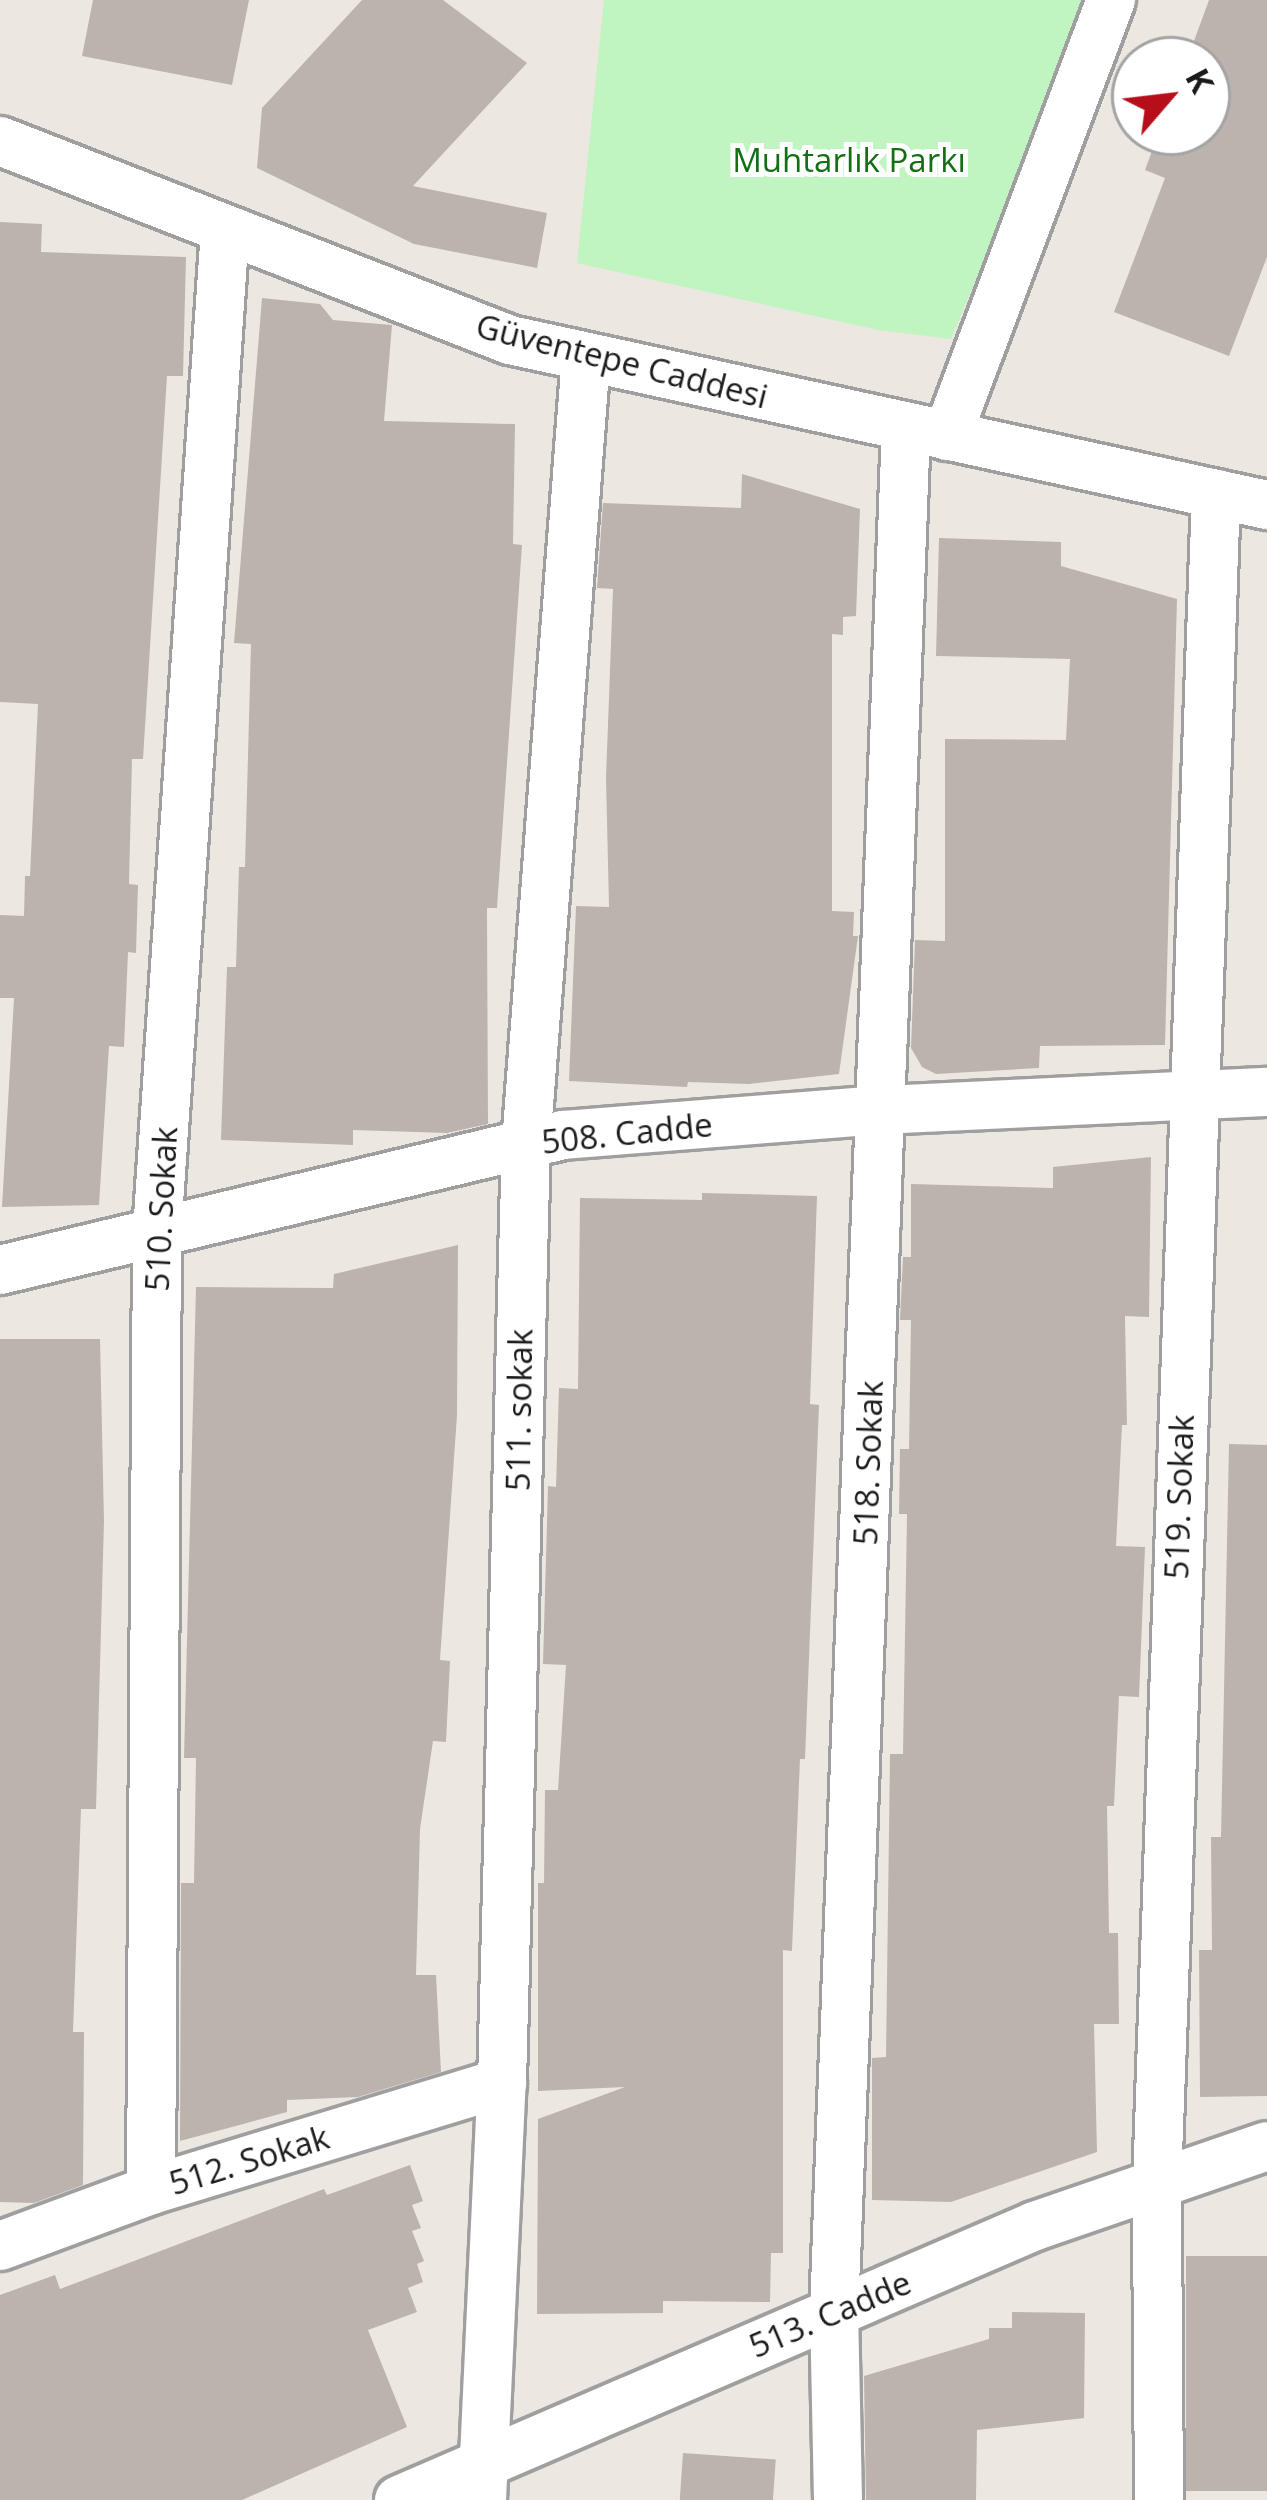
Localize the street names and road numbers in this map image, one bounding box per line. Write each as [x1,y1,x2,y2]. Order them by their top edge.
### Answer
street label: Güventepe Caddesi [472,306,772,416]
street label: 508. Cadde [539,1104,715,1162]
street label: 510. Sokak [137,1126,185,1292]
street label: 511. sokak [498,1328,540,1492]
street label: 518. Sokak [845,1380,891,1546]
street label: 519. Sokak [1156,1414,1202,1580]
street label: 512. Sokak [164,2117,334,2203]
street label: 513. Cadde [743,2262,917,2366]

